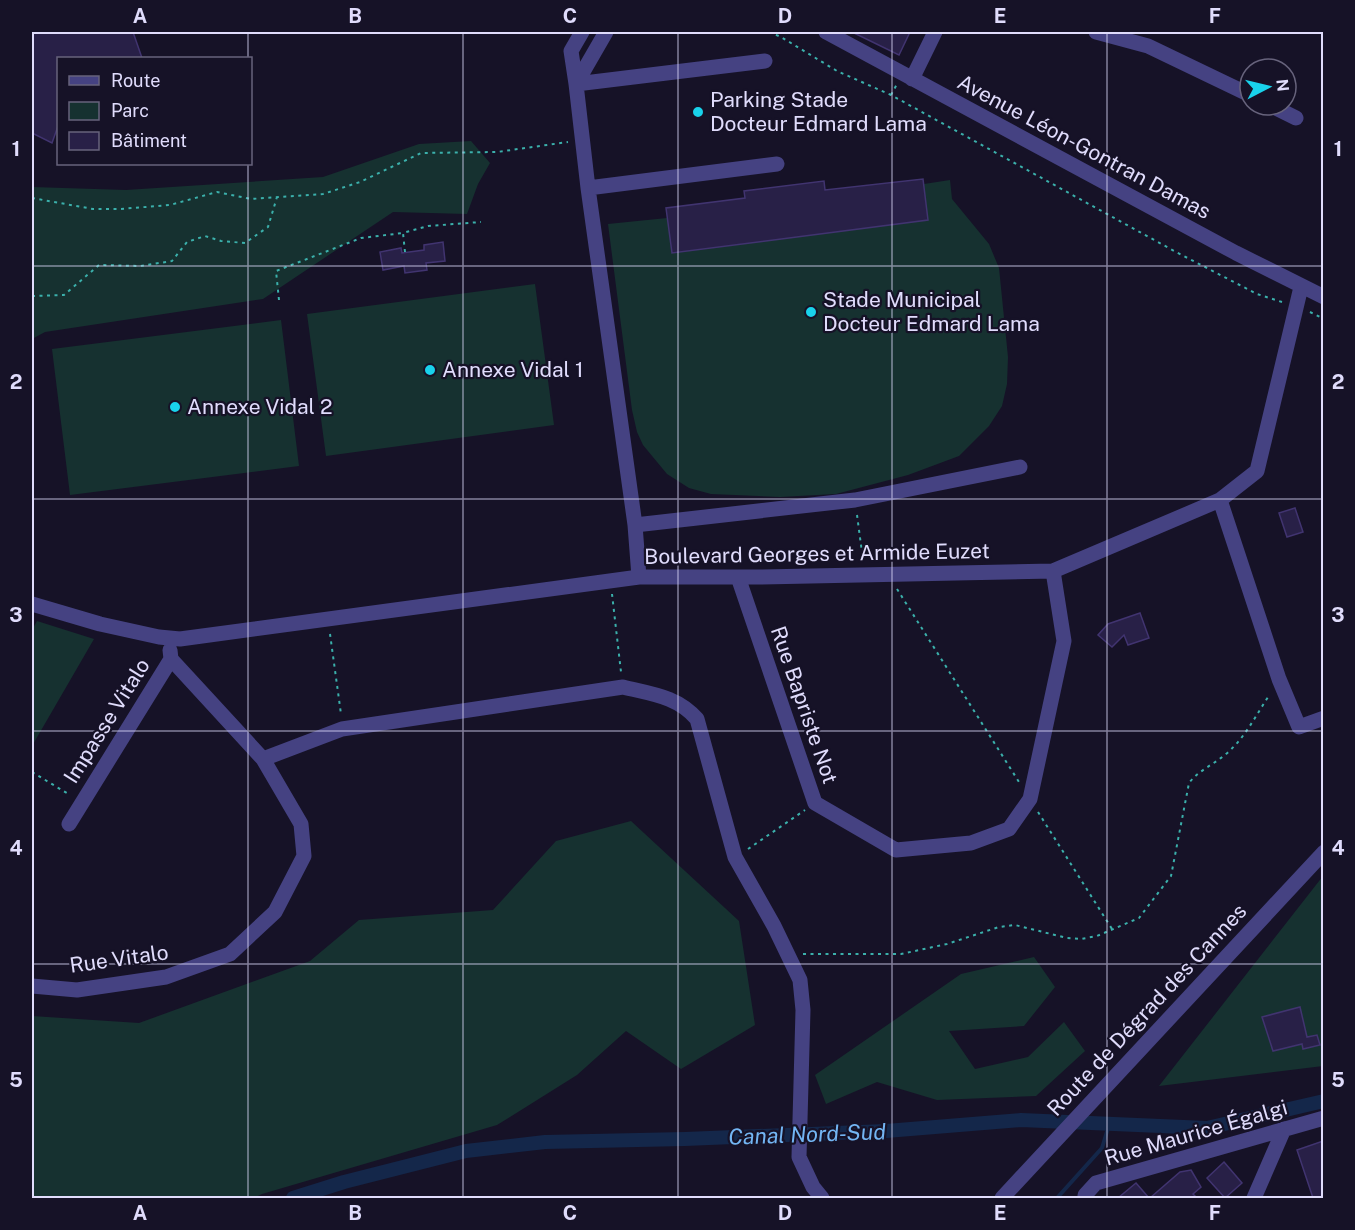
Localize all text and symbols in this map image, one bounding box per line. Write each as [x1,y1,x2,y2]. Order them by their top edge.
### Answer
text: A [133,4,147,28]
text: B [348,4,362,28]
text: C [563,4,577,28]
text: D [778,4,792,28]
text: E [994,4,1006,28]
text: F [1209,4,1221,28]
legend [57,57,252,165]
north arrow [1238,57,1298,117]
street label: Avenue Léon-Gontran Damas [954,69,1215,224]
text: Route [111,70,160,91]
text: N [1272,78,1293,93]
place label: Parking Stade Docteur Edmard Lama [710,87,927,136]
text: Parc [111,100,149,121]
marker: Parking Stade Docteur Edmard Lama [691,105,705,119]
text: Bâtiment [111,130,187,151]
text: 1 [12,137,20,161]
text: 1 [1334,137,1342,161]
place label: Stade Municipal Docteur Edmard Lama [823,287,1040,336]
marker: Stade Municipal Docteur Edmard Lama [804,305,818,319]
place label: Annexe Vidal 1 [442,357,584,382]
marker: Annexe Vidal 1 [423,363,437,377]
text: 2 [10,370,22,394]
text: 2 [1332,370,1344,394]
place label: Annexe Vidal 2 [187,394,333,419]
marker: Annexe Vidal 2 [168,400,182,414]
street label: Boulevard Georges et Armide Euzet [644,538,990,569]
text: 3 [9,603,23,627]
text: 3 [1331,603,1345,627]
street label: Rue Bapriste Not [766,623,843,787]
street label: Impasse Vitalo [58,654,155,788]
text: 4 [9,836,23,860]
text: 4 [1331,836,1345,860]
street label: Route de Dégrad des Cannes [1042,899,1251,1121]
street label: Rue Vitalo [68,939,170,978]
text: 5 [9,1068,23,1092]
text: 5 [1331,1068,1345,1092]
street label: Rue Maurice Égalgi [1101,1094,1290,1171]
water label: Canal Nord-Sud [728,1118,887,1150]
text: A [133,1201,147,1225]
text: B [348,1201,362,1225]
text: C [563,1201,577,1225]
text: D [778,1201,792,1225]
text: E [994,1201,1006,1225]
text: F [1209,1201,1221,1225]

